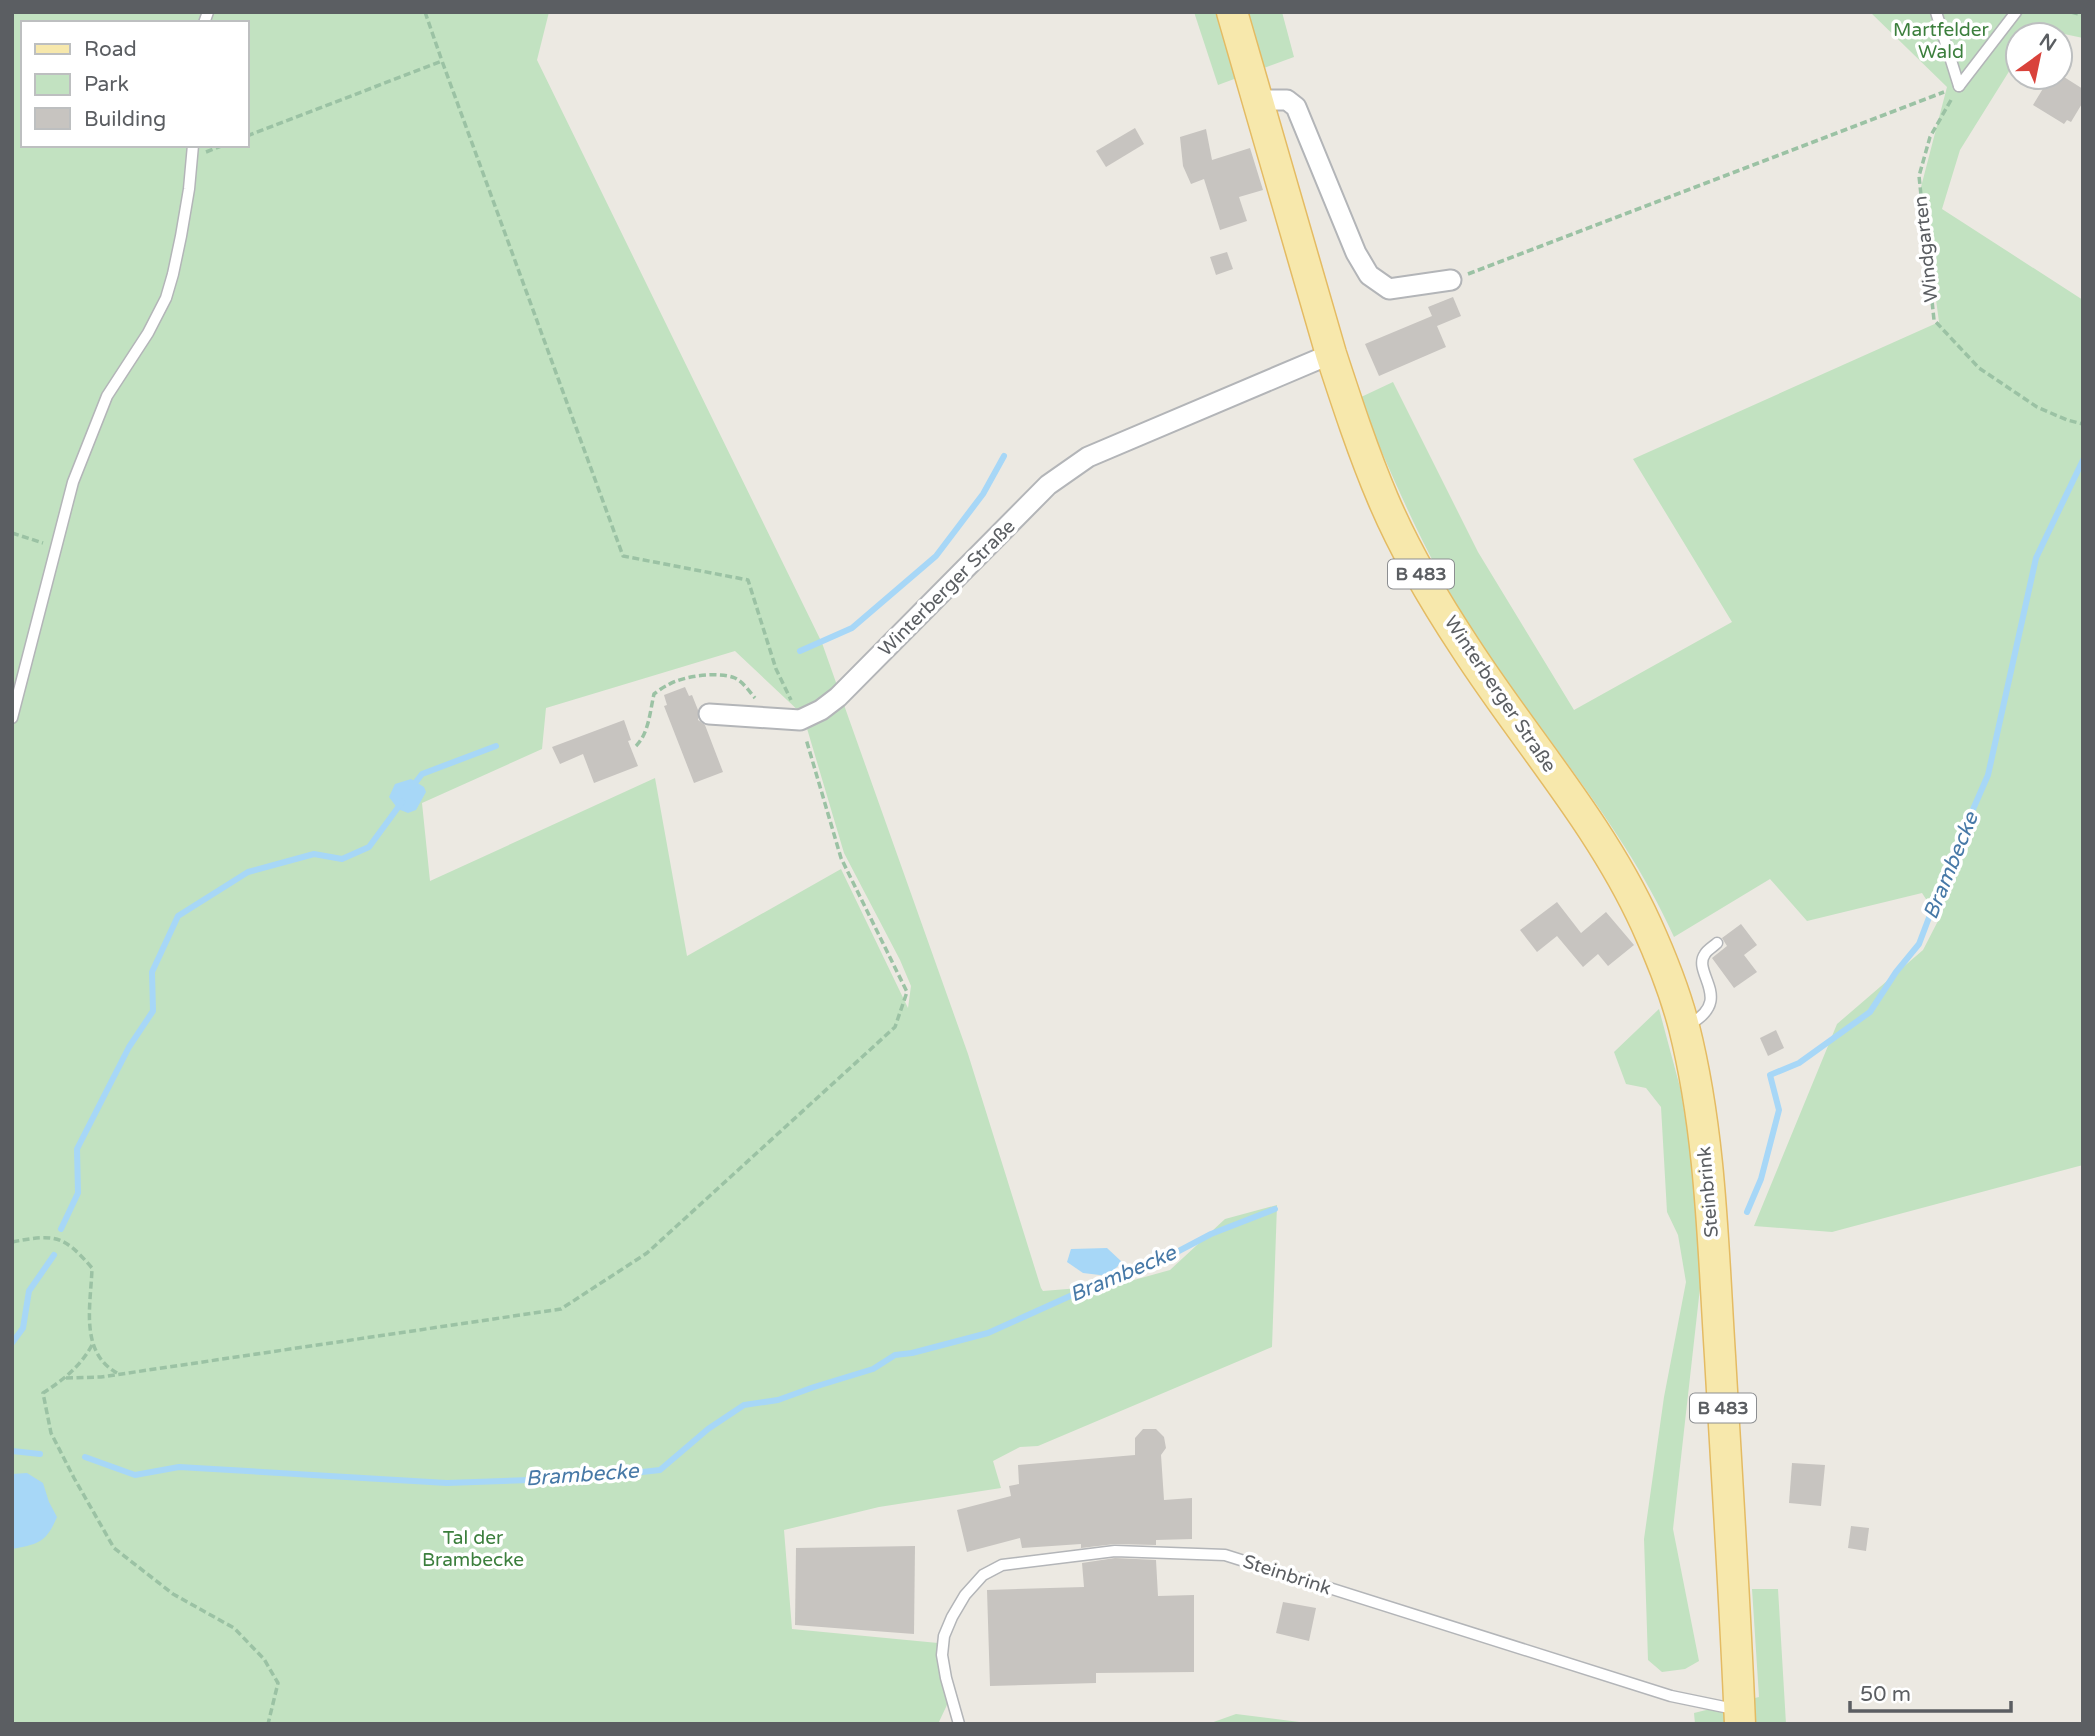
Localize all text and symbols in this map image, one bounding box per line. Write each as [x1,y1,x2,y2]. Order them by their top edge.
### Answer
park label: Martfelder Wald [1893,19,1990,63]
legend [21,21,248,147]
north arrow [2004,21,2074,91]
text: N [2035,29,2060,56]
text: Road [84,37,137,62]
text: Park [84,72,129,97]
text: Building [84,107,166,132]
street label: Windgarten [1909,195,1943,303]
street label: Winterberger Straße [874,515,1020,661]
road number: B 483 [1388,560,1454,588]
street label: Winterberger Straße [1440,612,1560,776]
water label: Brambecke [1918,808,1984,923]
street label: Steinbrink [1693,1146,1723,1238]
water label: Brambecke [1066,1240,1181,1308]
road number: B 483 [1690,1394,1756,1422]
water label: Brambecke [525,1459,640,1491]
park label: Tal der Brambecke [422,1527,524,1571]
street label: Steinbrink [1240,1550,1334,1600]
scale bar [1850,1670,2011,1714]
text: 50 m [1860,1682,1911,1707]

